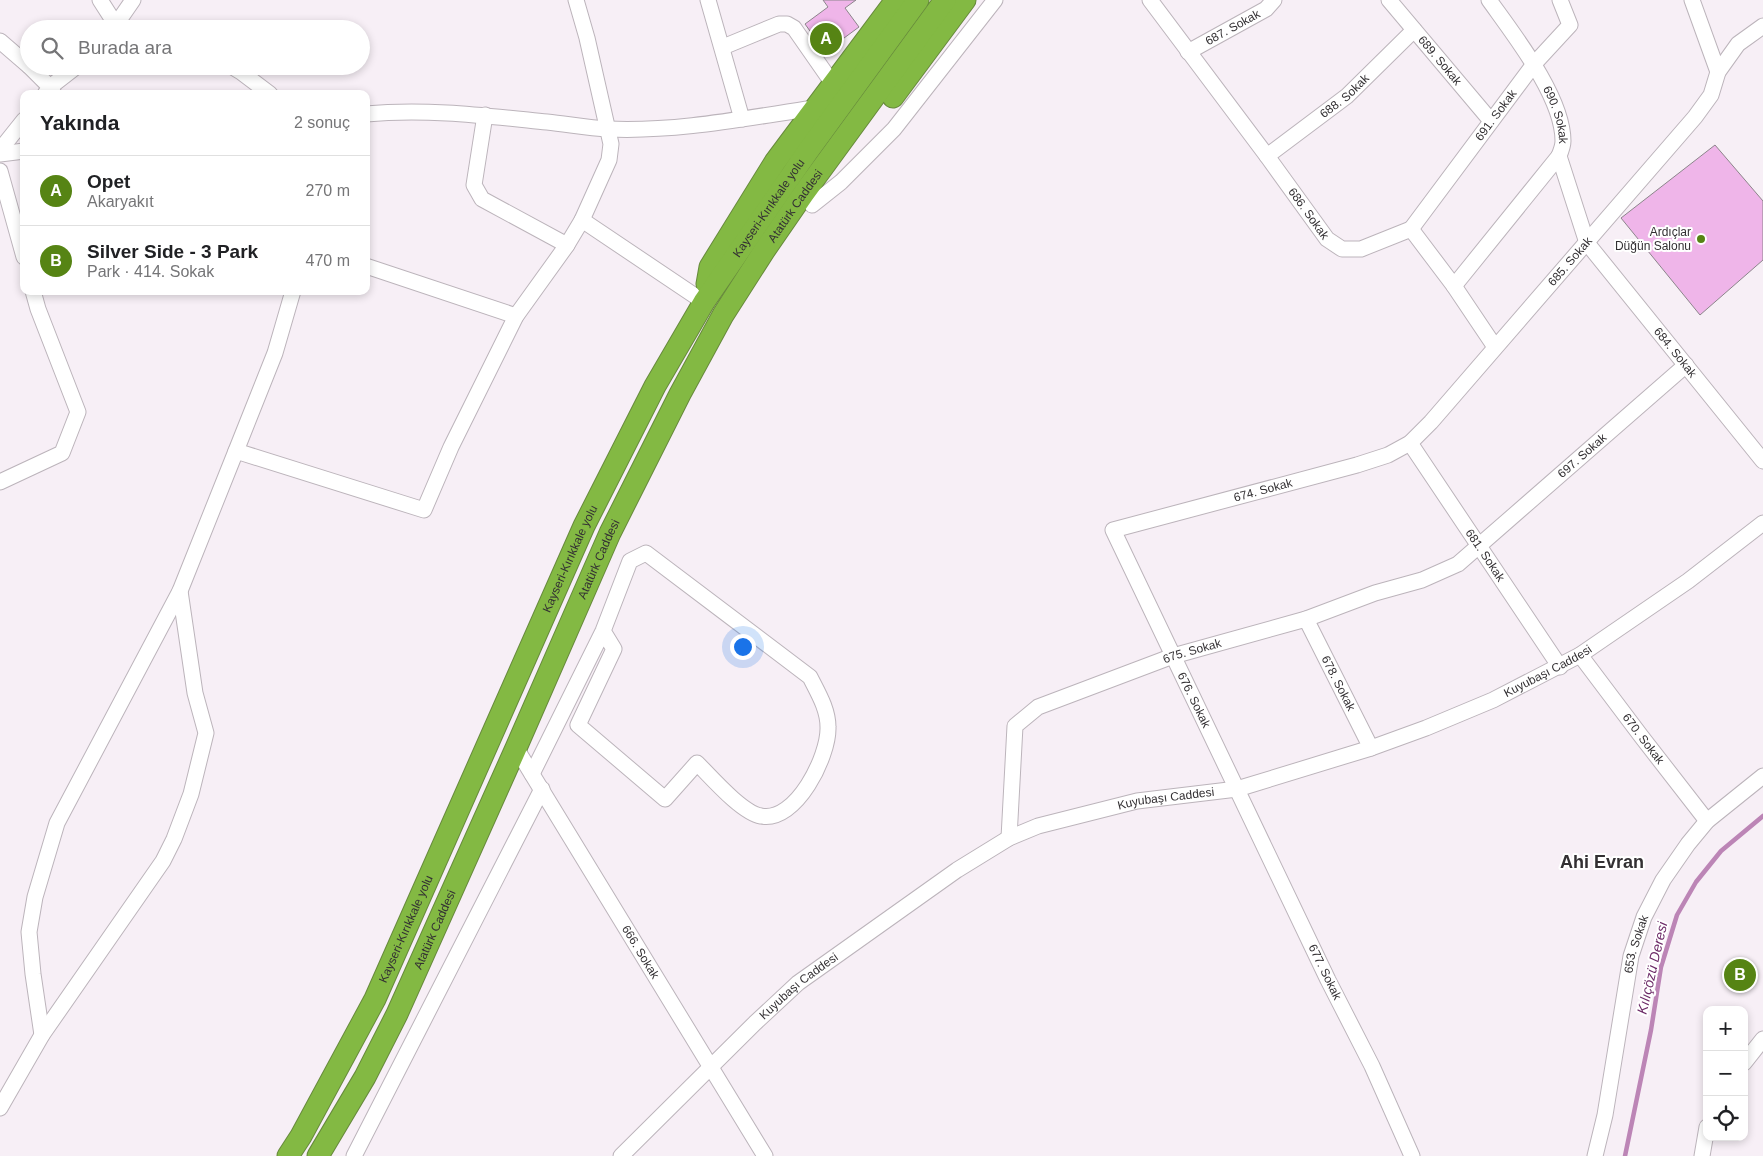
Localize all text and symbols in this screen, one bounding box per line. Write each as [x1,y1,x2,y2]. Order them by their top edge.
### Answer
street label: 687. Sokak [1203,6,1263,48]
search box [20,20,370,75]
pin: A [810,20,842,58]
street label: 689. Sokak [1415,33,1465,89]
icon: search [38,34,66,62]
text: Burada ara [78,37,172,58]
street label: 688. Sokak [1317,71,1373,121]
street label: 690. Sokak [1540,84,1570,145]
street label: 691. Sokak [1472,86,1520,143]
text: Yakında [40,111,119,134]
text: 2 sonuç [294,114,350,131]
street label: Kayseri-Kırıkkale yolu [730,156,807,260]
street label: Atatürk Caddesi [765,167,826,245]
text: Opet [87,171,130,192]
text: A [50,182,62,199]
text: 270 m [306,182,350,199]
street label: 686. Sokak [1285,185,1332,243]
text: Akaryakıt [87,193,154,210]
place label: Ardıçlar Düğün Salonu [1615,225,1691,253]
street label: 685. Sokak [1545,233,1596,289]
marker: Ardıçlar Düğün Salonu [1695,233,1707,245]
text: Silver Side - 3 Park [87,241,258,262]
text: B [50,252,62,269]
text: 470 m [306,252,350,269]
text: Park · 414. Sokak [87,263,214,280]
street label: 684. Sokak [1651,325,1700,381]
street label: 697. Sokak [1555,430,1610,481]
street label: 674. Sokak [1232,475,1295,505]
street label: Kayseri-Kırıkkale yolu [540,503,600,615]
street label: Atatürk Caddesi [575,517,623,601]
street label: 681. Sokak [1463,526,1508,585]
your location [730,634,756,660]
street label: 675. Sokak [1161,636,1224,666]
street label: Kuyubaşı Caddesi [1501,642,1594,700]
street label: 678. Sokak [1319,653,1359,714]
street label: 676. Sokak [1175,670,1214,731]
street label: 670. Sokak [1619,711,1668,768]
street label: Kuyubaşı Caddesi [1116,785,1215,813]
district label: Ahi Evran [1560,852,1644,872]
street label: Kayseri-Kırıkkale yolu [376,873,436,985]
street label: Atatürk Caddesi [411,888,459,972]
street label: 653. Sokak [1621,912,1651,974]
water label: Kılıçözü Deresi [1634,919,1671,1016]
street label: 666. Sokak [619,923,663,982]
street label: 677. Sokak [1306,942,1345,1003]
street label: Kuyubaşı Caddesi [756,950,841,1022]
pin: B [1724,956,1756,994]
map controls [1703,1006,1748,1141]
button: + [1703,1006,1748,1051]
button: − [1703,1051,1748,1096]
button: locate [1703,1096,1748,1141]

